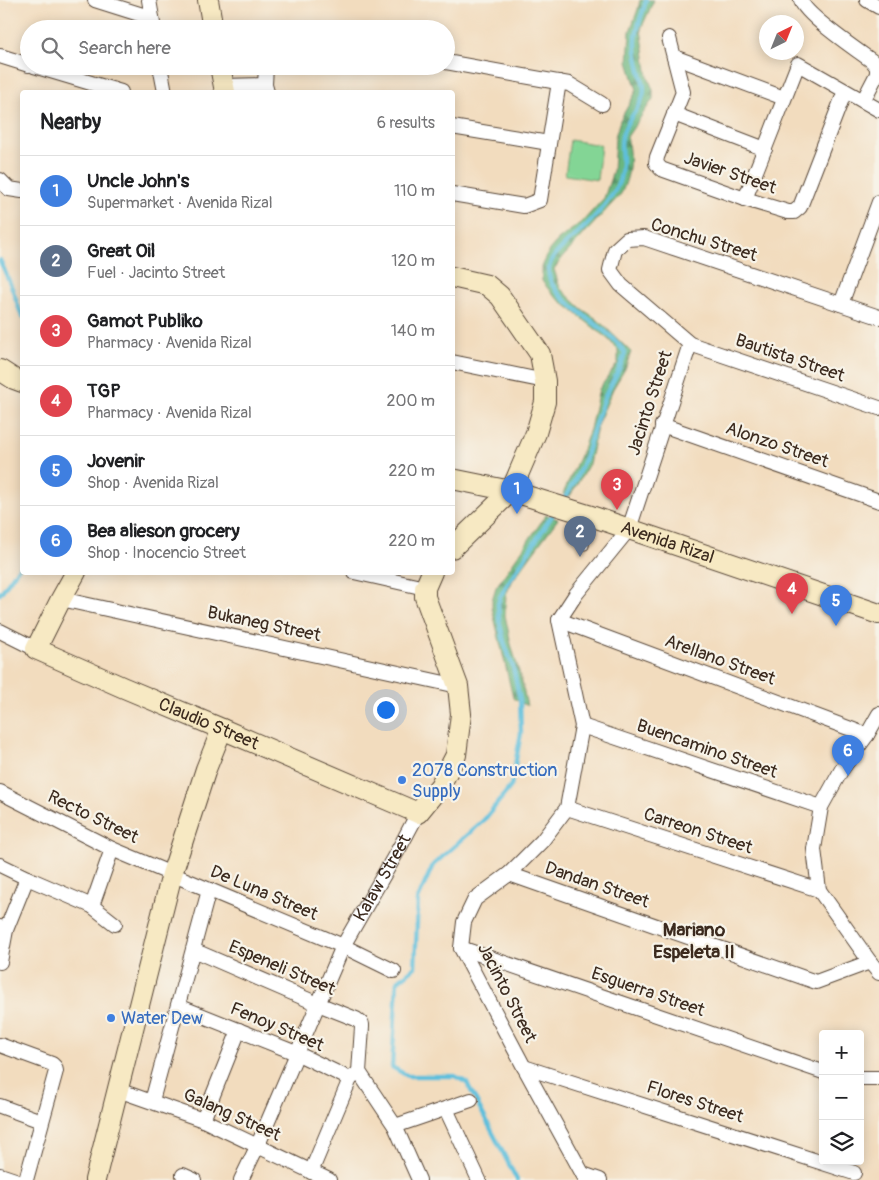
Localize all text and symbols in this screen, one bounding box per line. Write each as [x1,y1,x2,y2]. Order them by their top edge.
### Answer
north arrow [759,15,804,60]
search box [20,20,455,75]
icon: search [38,34,66,62]
text: Search here [78,36,171,60]
text: Nearby [40,109,101,136]
text: 6 results [377,113,435,133]
street label: Javier Street [681,146,780,200]
text: Uncle John's [87,169,189,193]
text: 1 [53,181,59,201]
text: 110 m [394,181,435,201]
text: Supermarket · Avenida Rizal [87,193,273,213]
street label: Conchu Street [648,213,761,267]
text: Great Oil [87,239,155,263]
text: 2 [52,251,60,271]
text: 120 m [391,251,435,271]
text: Fuel · Jacinto Street [87,263,225,283]
text: Gamot Publiko [87,309,203,333]
text: 3 [52,321,60,341]
text: 140 m [391,321,435,341]
street label: Bautista Street [732,329,848,388]
text: Pharmacy · Avenida Rizal [87,333,252,353]
street label: Jacinto Street [622,347,678,458]
text: TGP [87,379,121,403]
text: 4 [51,391,61,411]
text: 200 m [387,391,435,411]
text: Pharmacy · Avenida Rizal [87,403,252,423]
street label: Alonzo Street [722,417,832,474]
text: Jovenir [87,449,145,473]
text: 5 [52,461,60,481]
text: 220 m [389,461,435,481]
pin: 3 [601,469,633,510]
text: Shop · Avenida Rizal [87,473,219,493]
pin: 1 [501,473,533,514]
pin: 2 [564,516,596,557]
street label: Avenida Rizal [618,516,718,569]
text: Bea alieson grocery [87,519,240,543]
text: 6 [51,531,61,551]
text: 220 m [389,531,435,551]
text: Shop · Inocencio Street [87,543,246,563]
pin: 4 [776,573,808,614]
pin: 5 [820,585,852,626]
street label: Bukaneg Street [205,601,324,647]
street label: Arellano Street [662,629,779,691]
street label: Claudio Street [155,692,263,755]
your location [373,697,399,723]
street label: Buencamino Street [634,714,781,784]
pin: 6 [832,735,864,776]
place label: 2078 Construction Supply [412,759,557,803]
marker: 2078 Construction Supply [396,774,408,786]
street label: Recto Street [44,785,143,849]
street label: Carreon Street [641,803,756,860]
street label: Kalaw Street [348,830,416,925]
street label: Dandan Street [542,856,653,914]
street label: De Luna Street [207,860,322,926]
district label: Mariano Espeleta II [653,918,735,964]
street label: Espeneli Street [225,935,340,1001]
street label: Jacinto Street [472,939,542,1047]
street label: Esguerra Street [588,962,708,1022]
street label: Fenoy Street [227,997,328,1057]
place label: Water Dew [121,1007,203,1030]
marker: Water Dew [105,1012,117,1024]
map controls [819,1030,864,1165]
button: + [819,1030,864,1075]
button: − [819,1075,864,1120]
street label: Flores Street [644,1076,747,1129]
street label: Galang Street [180,1083,285,1147]
button: layers [819,1120,864,1165]

